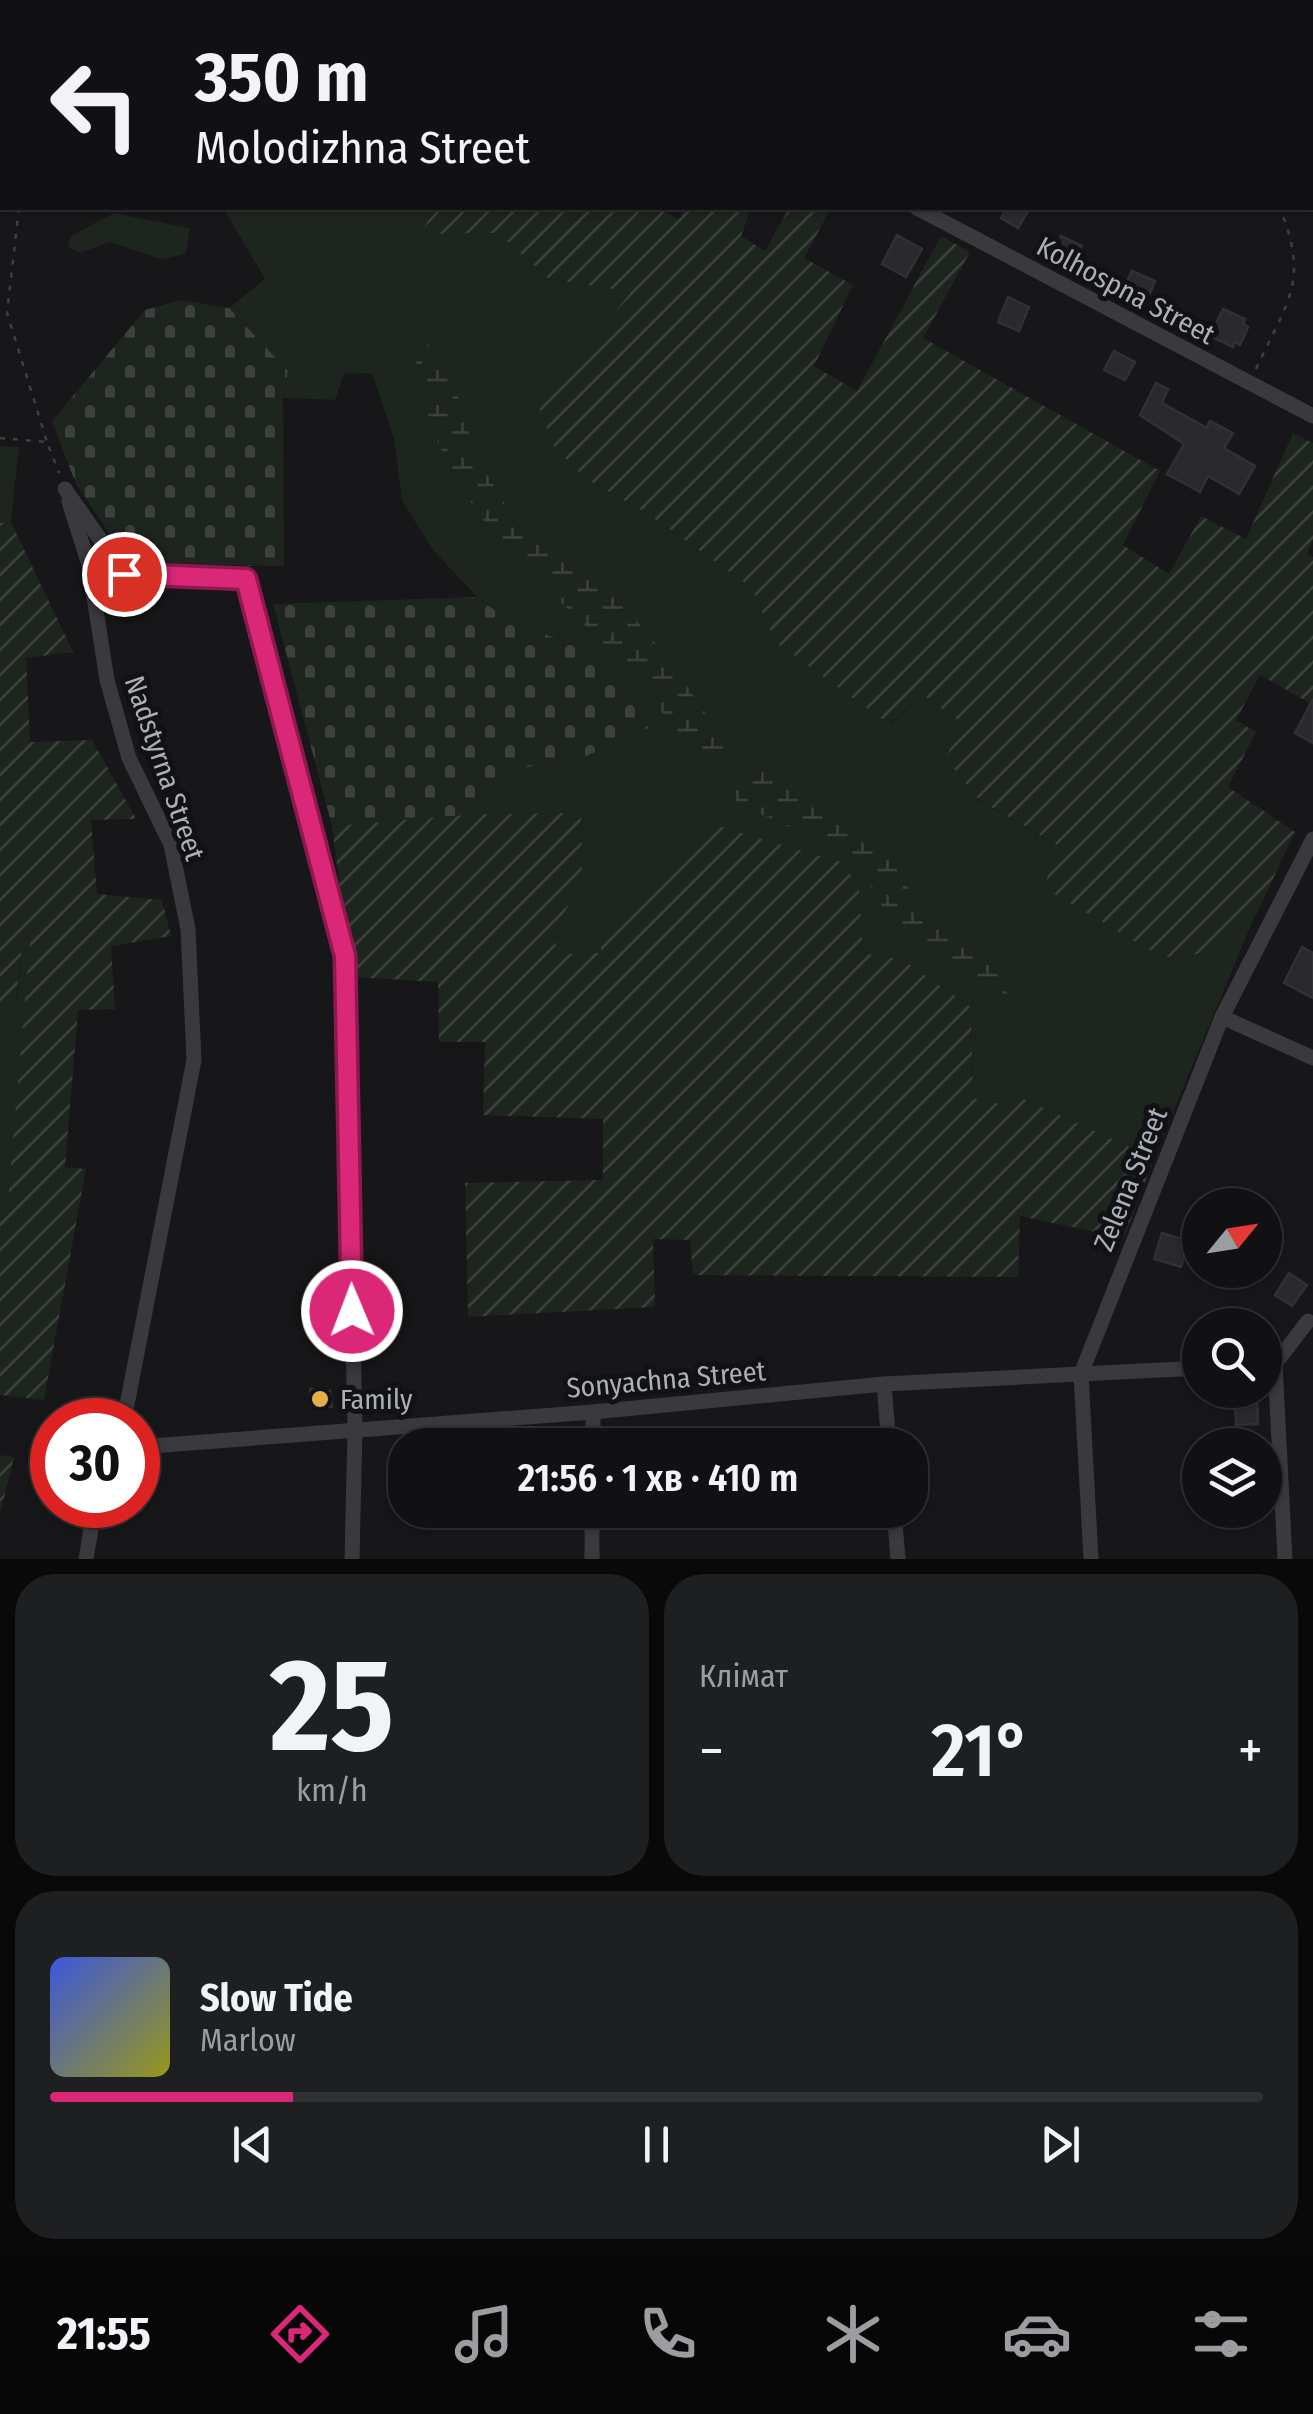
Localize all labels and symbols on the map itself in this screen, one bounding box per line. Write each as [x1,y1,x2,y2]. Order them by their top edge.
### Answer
street label: Kolhospna Street [1031,230,1221,352]
pin [82,532,167,617]
street label: Nadstyrna Street [118,672,212,866]
street label: Zelena Street [1087,1102,1174,1256]
north arrow [1182,1188,1282,1288]
position arrow [300,1259,404,1363]
street label: Sonyachna Street [565,1354,768,1405]
place label: Family [340,1383,413,1416]
marker: Family [309,1388,331,1410]
speed limit sign: 30 [30,1398,160,1528]

